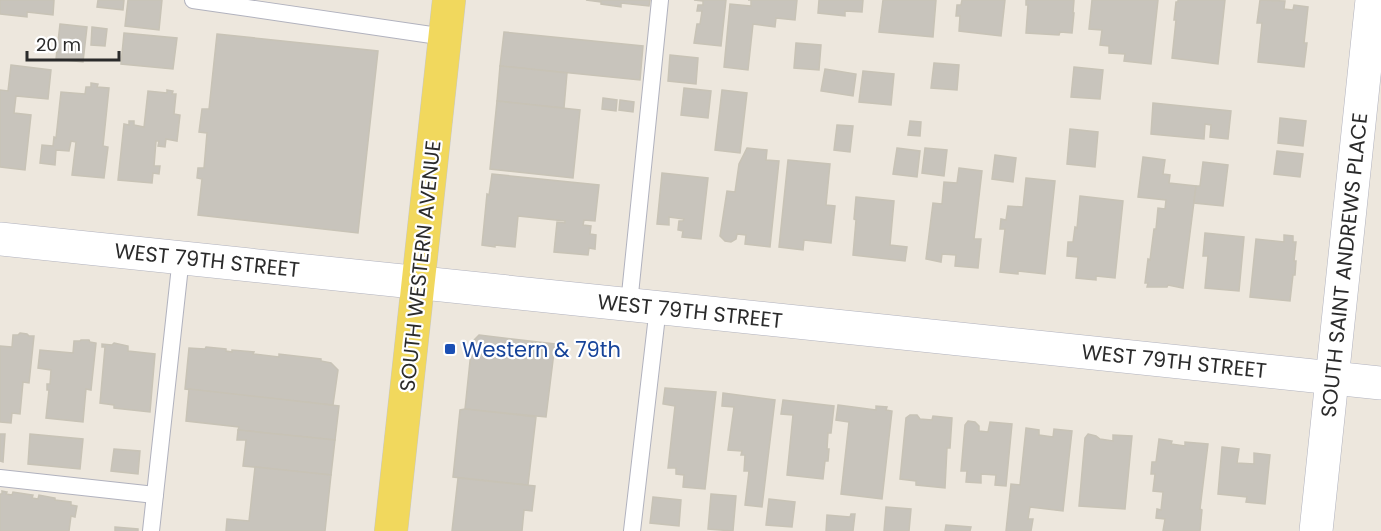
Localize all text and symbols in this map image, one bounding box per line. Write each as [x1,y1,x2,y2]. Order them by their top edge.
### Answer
scale bar [27,24,118,62]
text: 20 m [36,32,81,57]
street label: SOUTH SAINT ANDREWS PLACE [1314,111,1374,419]
street label: SOUTH WESTERN AVENUE [392,139,448,393]
street label: WEST 79TH STREET [113,236,301,284]
street label: WEST 79TH STREET [596,287,784,335]
place label: Western & 79th [462,335,621,364]
street label: WEST 79TH STREET [1080,337,1268,385]
marker: Western & 79th [443,342,457,356]

